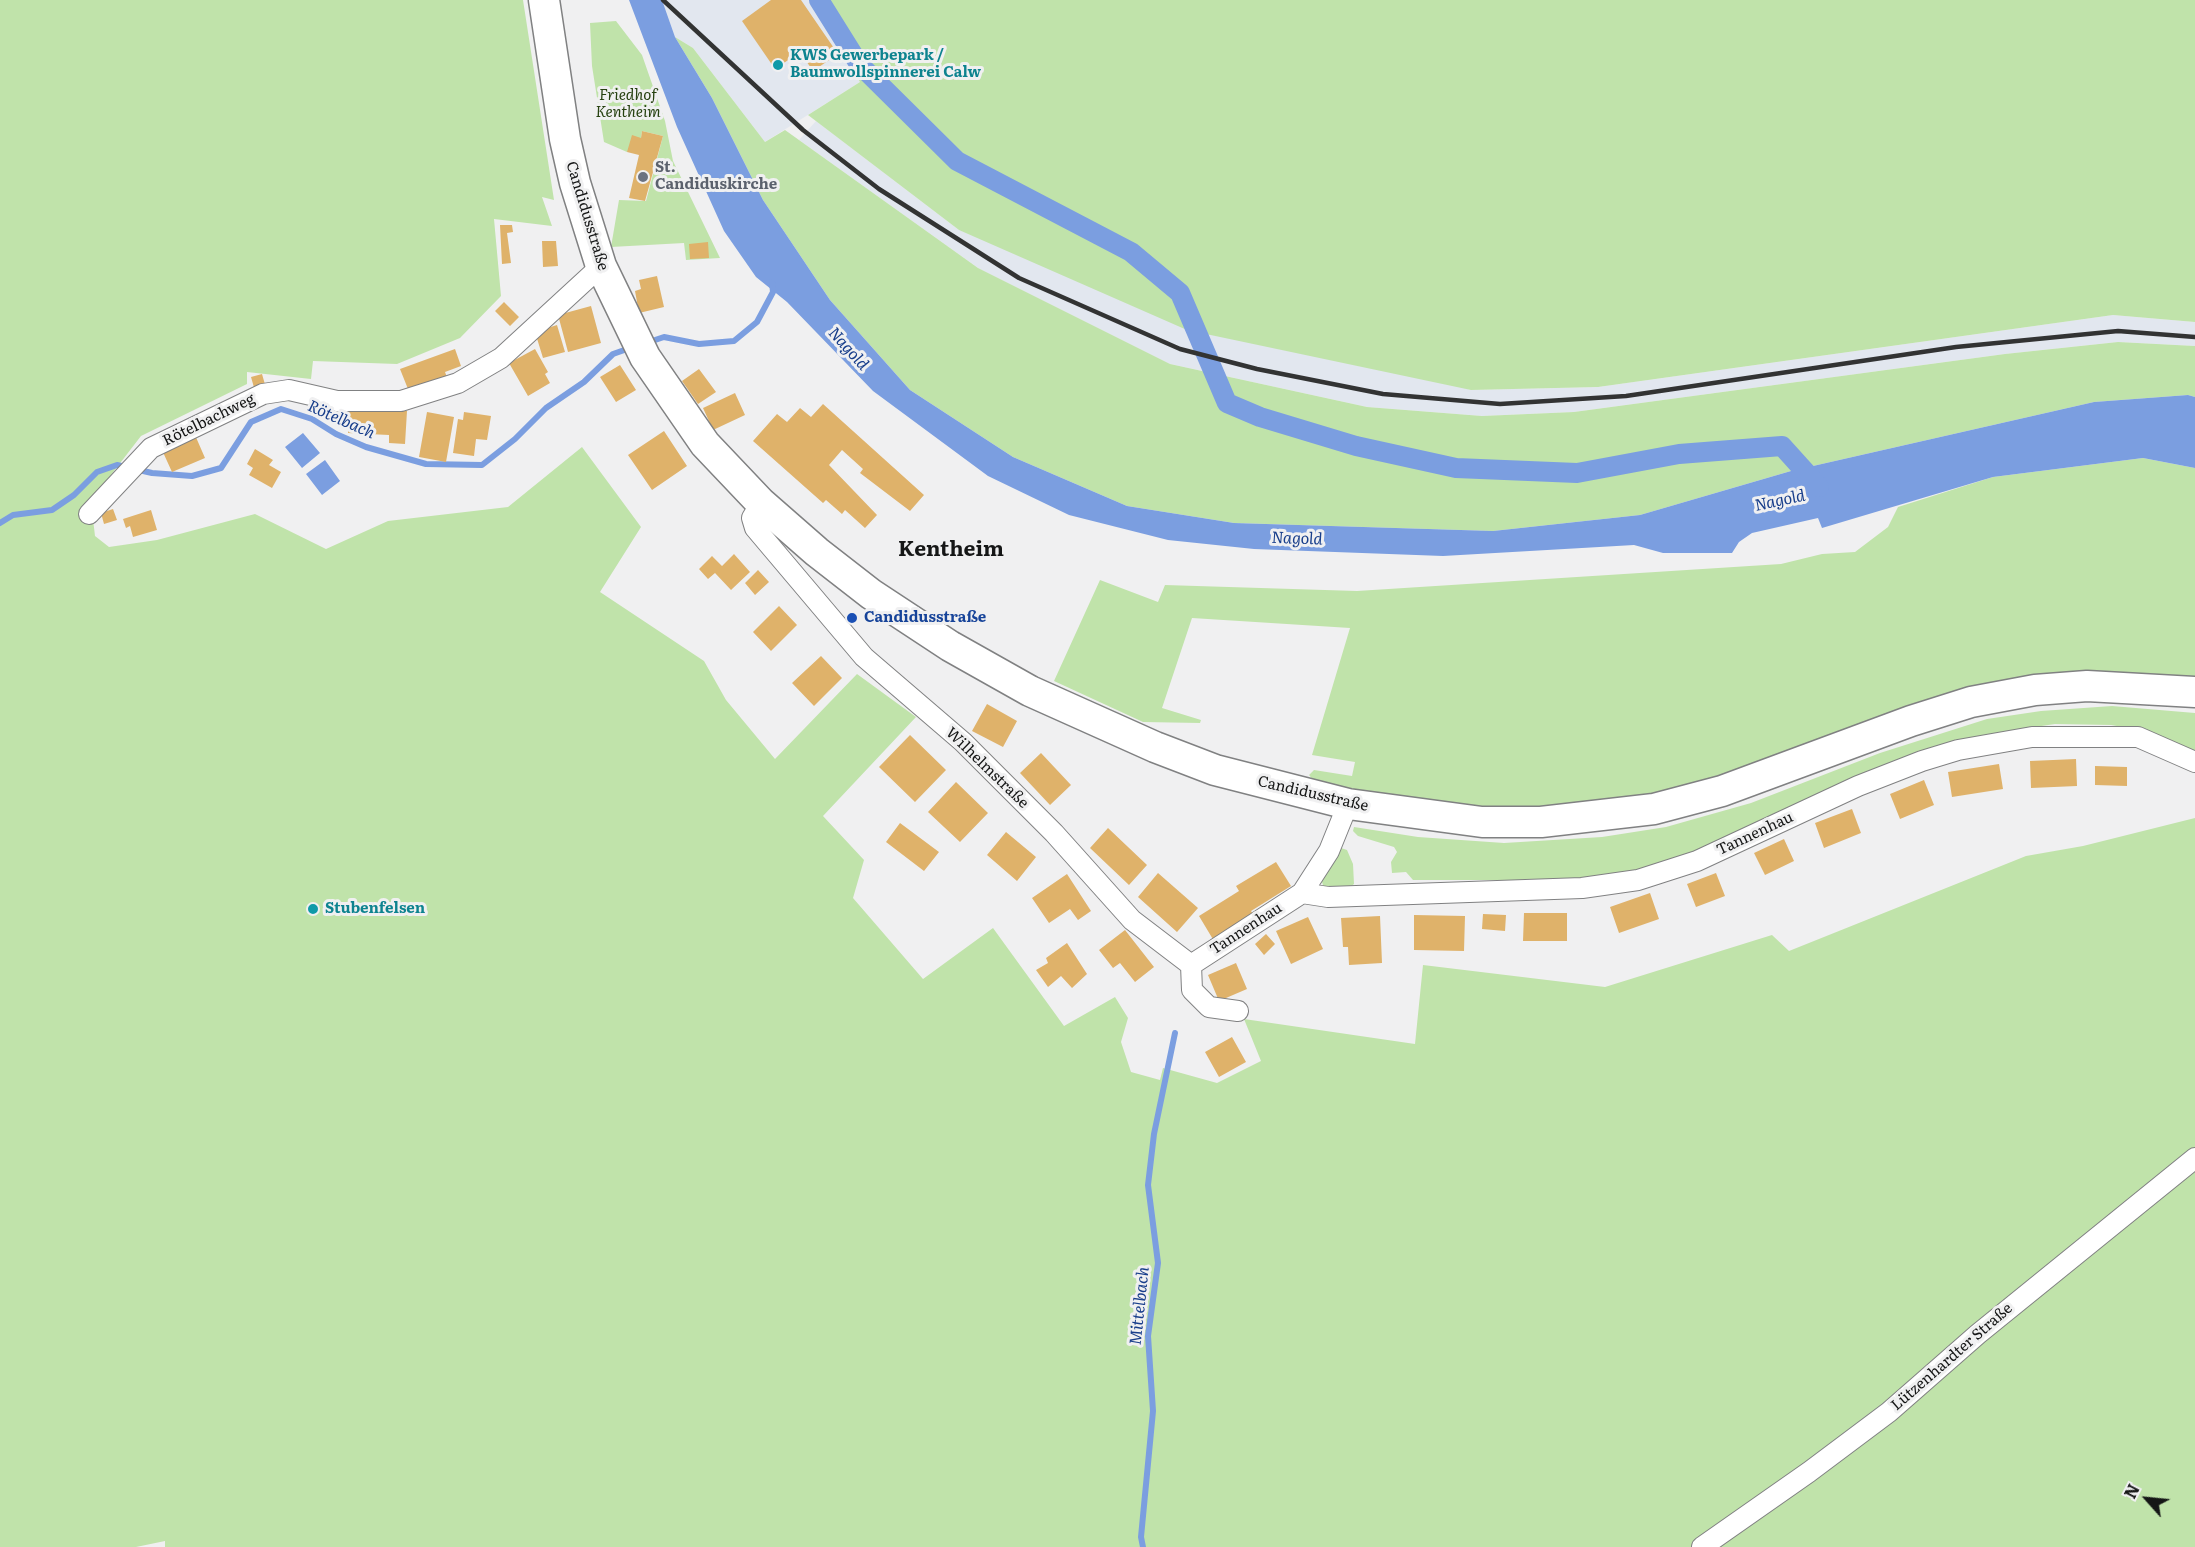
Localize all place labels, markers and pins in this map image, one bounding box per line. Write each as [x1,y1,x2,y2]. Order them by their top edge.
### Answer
place label: KWS Gewerbepark / Baumwollspinnerei Calw [790,47,981,82]
marker: KWS Gewerbepark / Baumwollspinnerei Calw [771,58,785,72]
place label: St. Candiduskirche [655,159,777,194]
marker: St. Candiduskirche [636,170,650,184]
place label: Candidusstraße [864,609,986,627]
marker: Candidusstraße [845,611,859,625]
place label: Stubenfelsen [325,900,425,918]
marker: Stubenfelsen [306,902,320,916]

